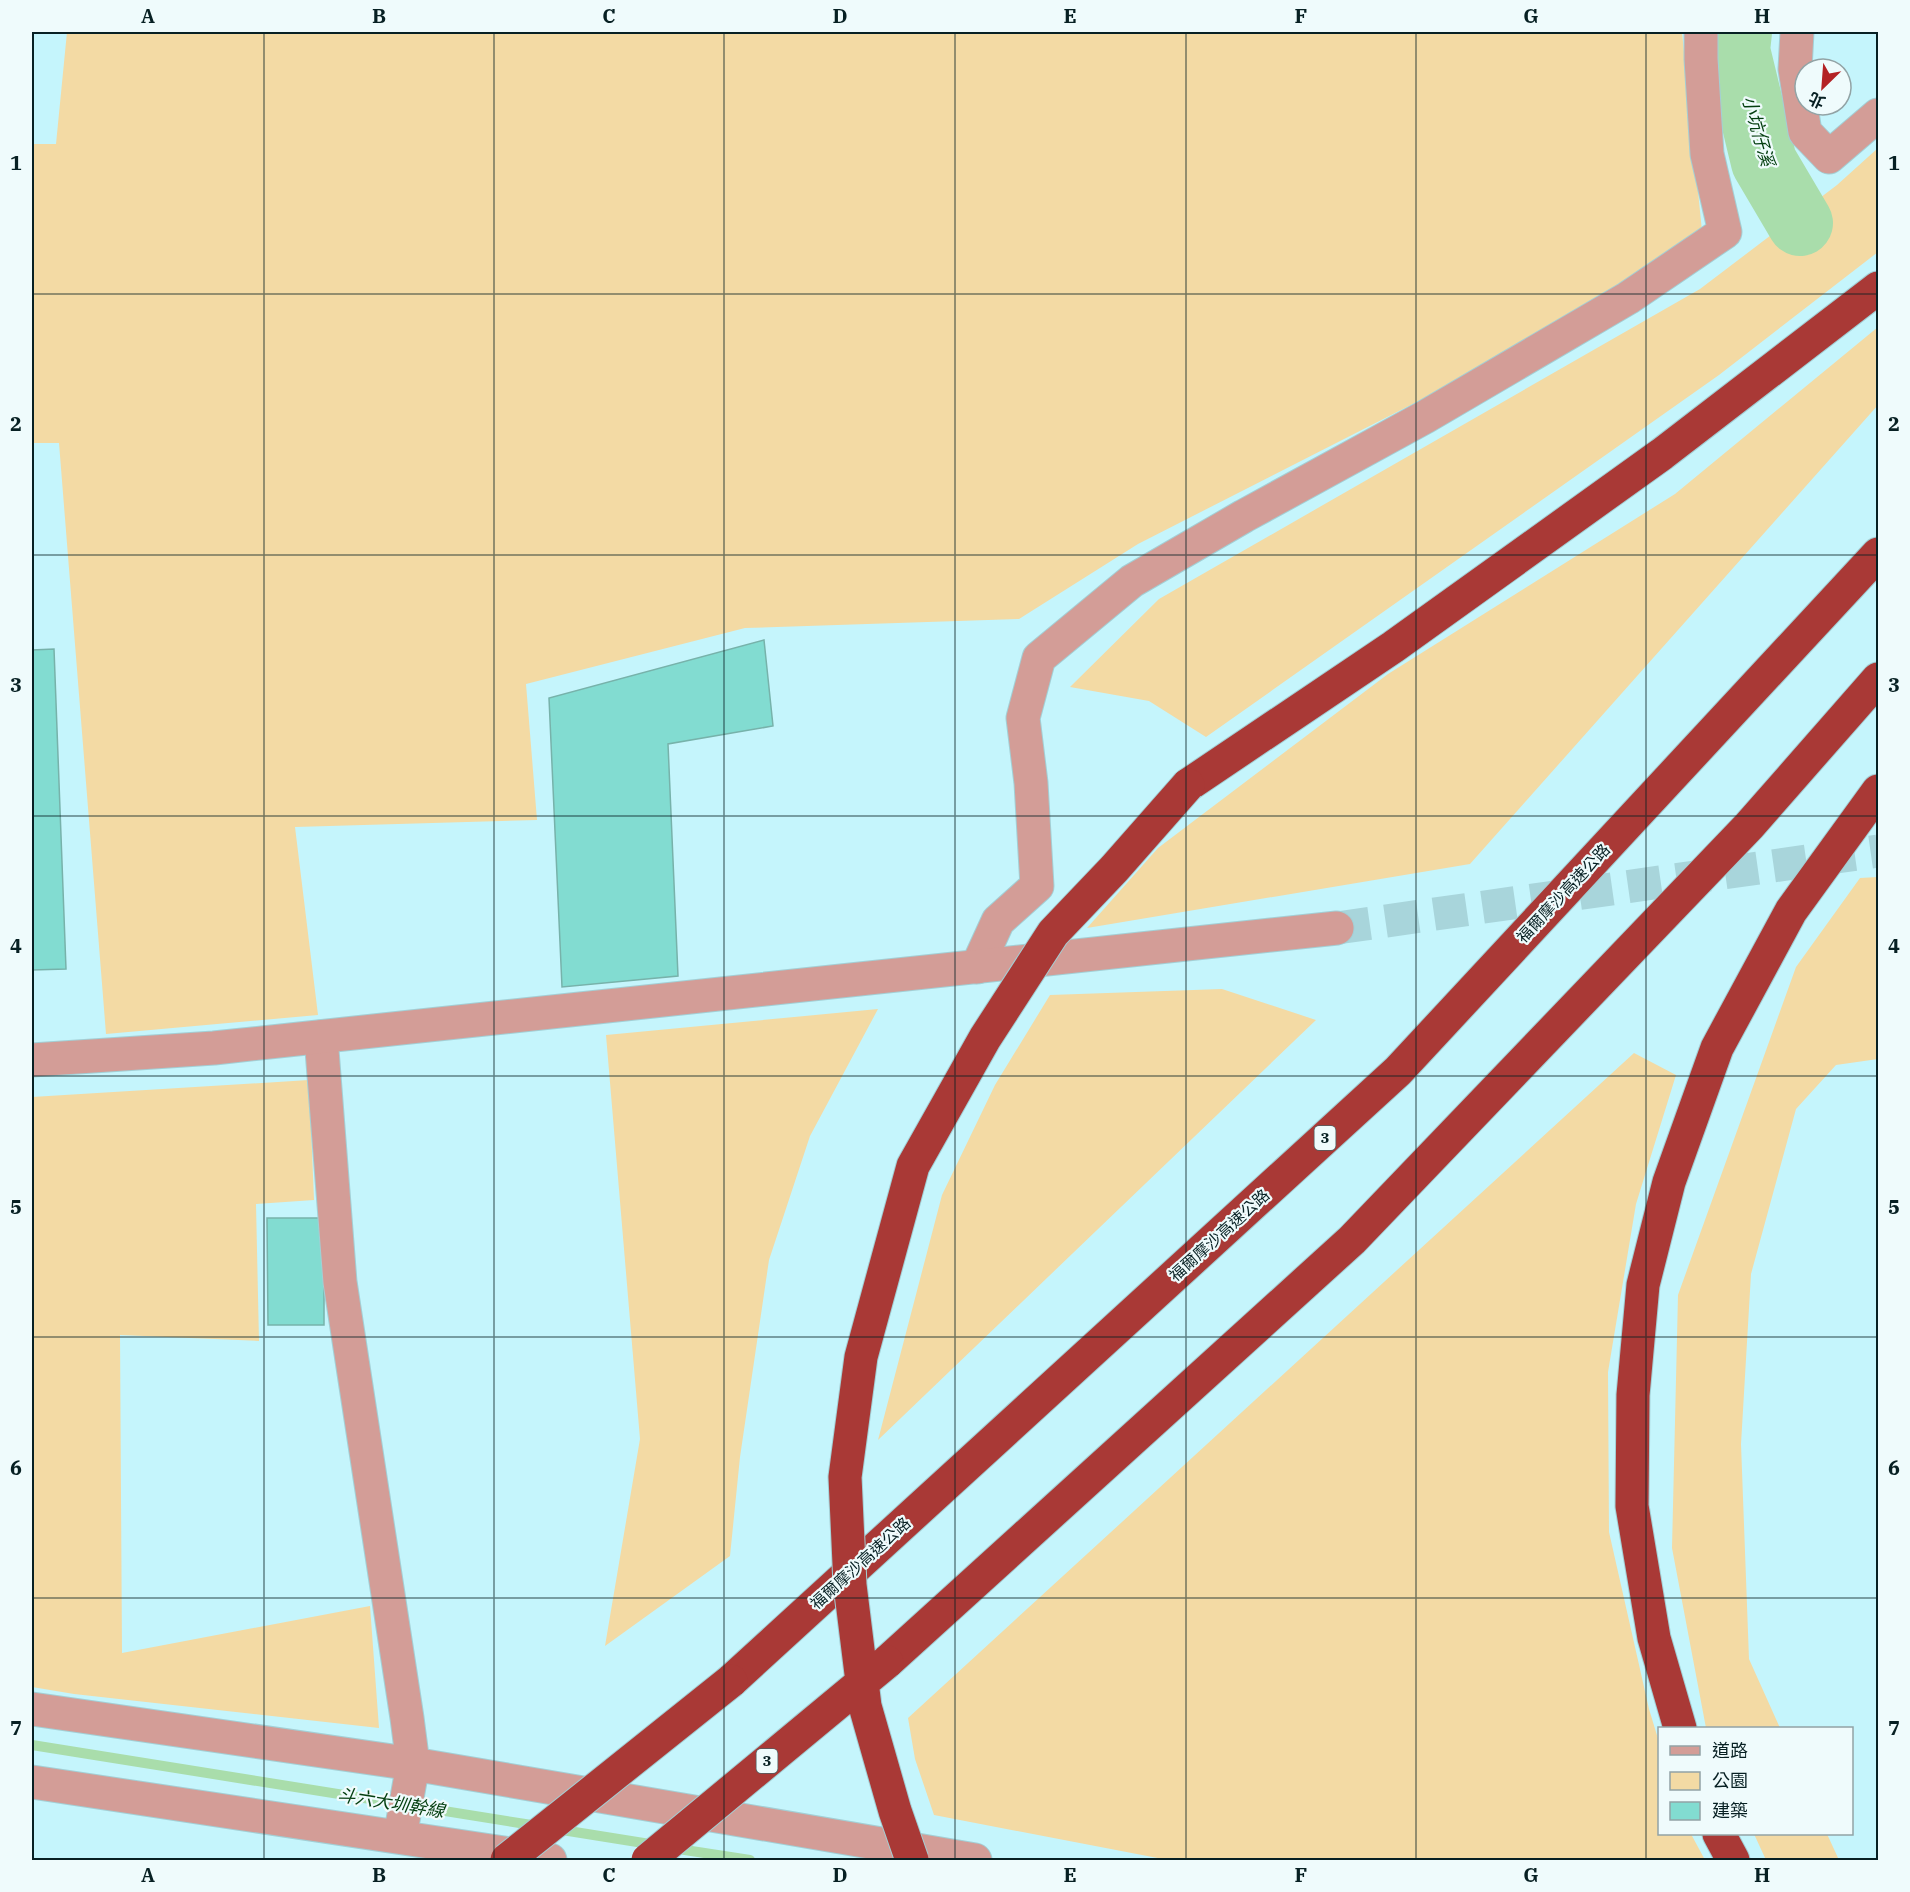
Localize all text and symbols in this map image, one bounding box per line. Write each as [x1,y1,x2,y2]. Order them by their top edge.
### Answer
text: A [141,2,155,29]
text: B [372,2,386,29]
text: C [602,2,616,29]
text: D [832,2,848,29]
text: E [1063,2,1077,29]
text: F [1295,2,1307,29]
text: G [1523,2,1539,29]
text: H [1754,2,1770,29]
north arrow [1793,57,1853,117]
text: 北 [1805,88,1828,113]
water label: 小坑仔溪 [1738,93,1780,172]
text: 1 [10,149,22,176]
text: 1 [1888,149,1900,176]
text: 2 [10,410,22,437]
text: 2 [1888,410,1900,437]
text: 3 [10,671,22,698]
text: 3 [1888,671,1900,698]
street label: 福爾摩沙高速公路 [1512,839,1614,947]
text: 4 [10,932,22,959]
text: 4 [1888,932,1900,959]
road number: 3 [1314,1126,1336,1150]
street label: 福爾摩沙高速公路 [1165,1185,1273,1285]
text: 5 [10,1193,22,1220]
text: 5 [1888,1193,1900,1220]
text: 6 [10,1454,22,1481]
text: 6 [1888,1454,1900,1481]
street label: 福爾摩沙高速公路 [806,1513,914,1613]
text: 7 [10,1714,22,1741]
text: 7 [1888,1714,1900,1741]
legend [1658,1727,1853,1835]
text: 道路 [1712,1739,1748,1762]
road number: 3 [756,1749,777,1773]
text: 公園 [1712,1769,1748,1792]
water label: 斗六大圳幹線 [336,1783,448,1823]
text: 建築 [1712,1799,1748,1822]
text: A [141,1861,155,1888]
text: B [372,1861,386,1888]
text: C [602,1861,616,1888]
text: D [832,1861,848,1888]
text: E [1063,1861,1077,1888]
text: F [1295,1861,1307,1888]
text: G [1523,1861,1539,1888]
text: H [1754,1861,1770,1888]

